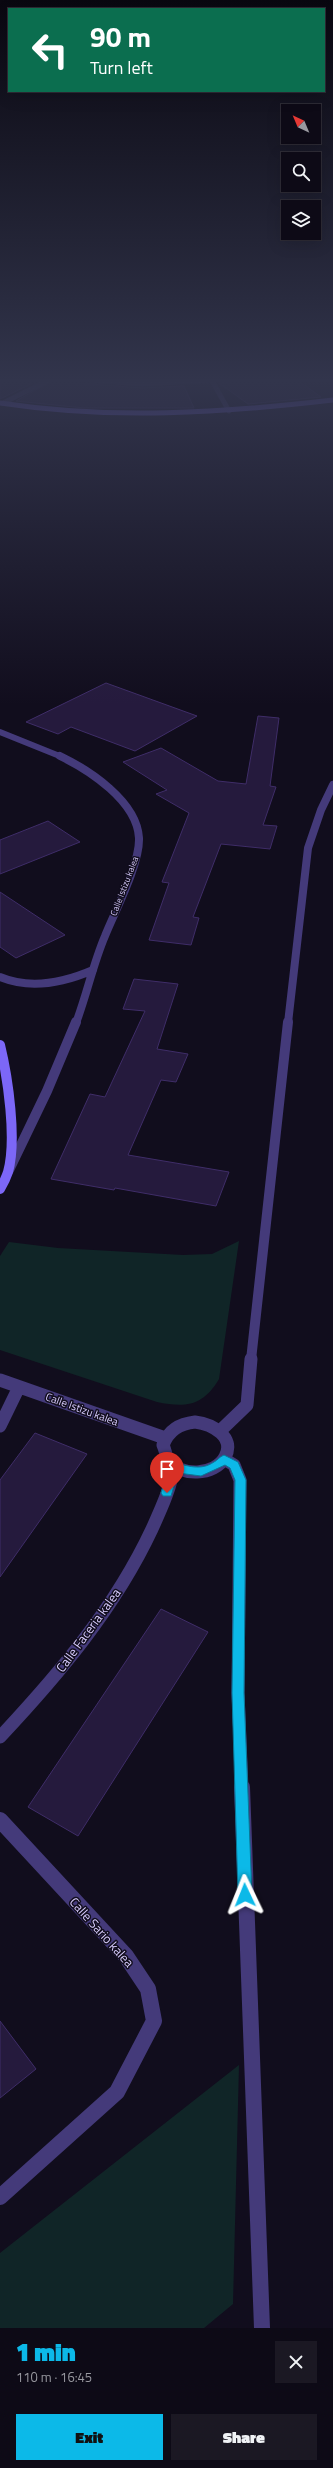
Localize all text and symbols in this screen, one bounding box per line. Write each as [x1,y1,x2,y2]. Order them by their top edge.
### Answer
text: 90 m [90,15,151,58]
icon: left [24,24,76,76]
text: Turn left [90,54,153,81]
north arrow [281,104,321,144]
map controls [281,104,321,240]
button: search [281,152,321,192]
button: layers [281,200,321,240]
street label: Calle Istizu kalea [107,854,141,917]
street label: Calle Istizu kalea [43,1388,121,1430]
pin [150,1452,184,1493]
icon: arrive [156,1458,178,1480]
street label: Calle Faceria kalea [51,1583,126,1676]
position arrow [224,1874,266,1916]
street label: Calle Sario kalea [65,1892,139,1972]
text: 1 min [16,2334,76,2370]
button: close [275,2341,317,2383]
text: 110 m · 16:45 [16,2367,92,2387]
button: Exit [16,2414,163,2460]
button: Share [171,2414,317,2460]

